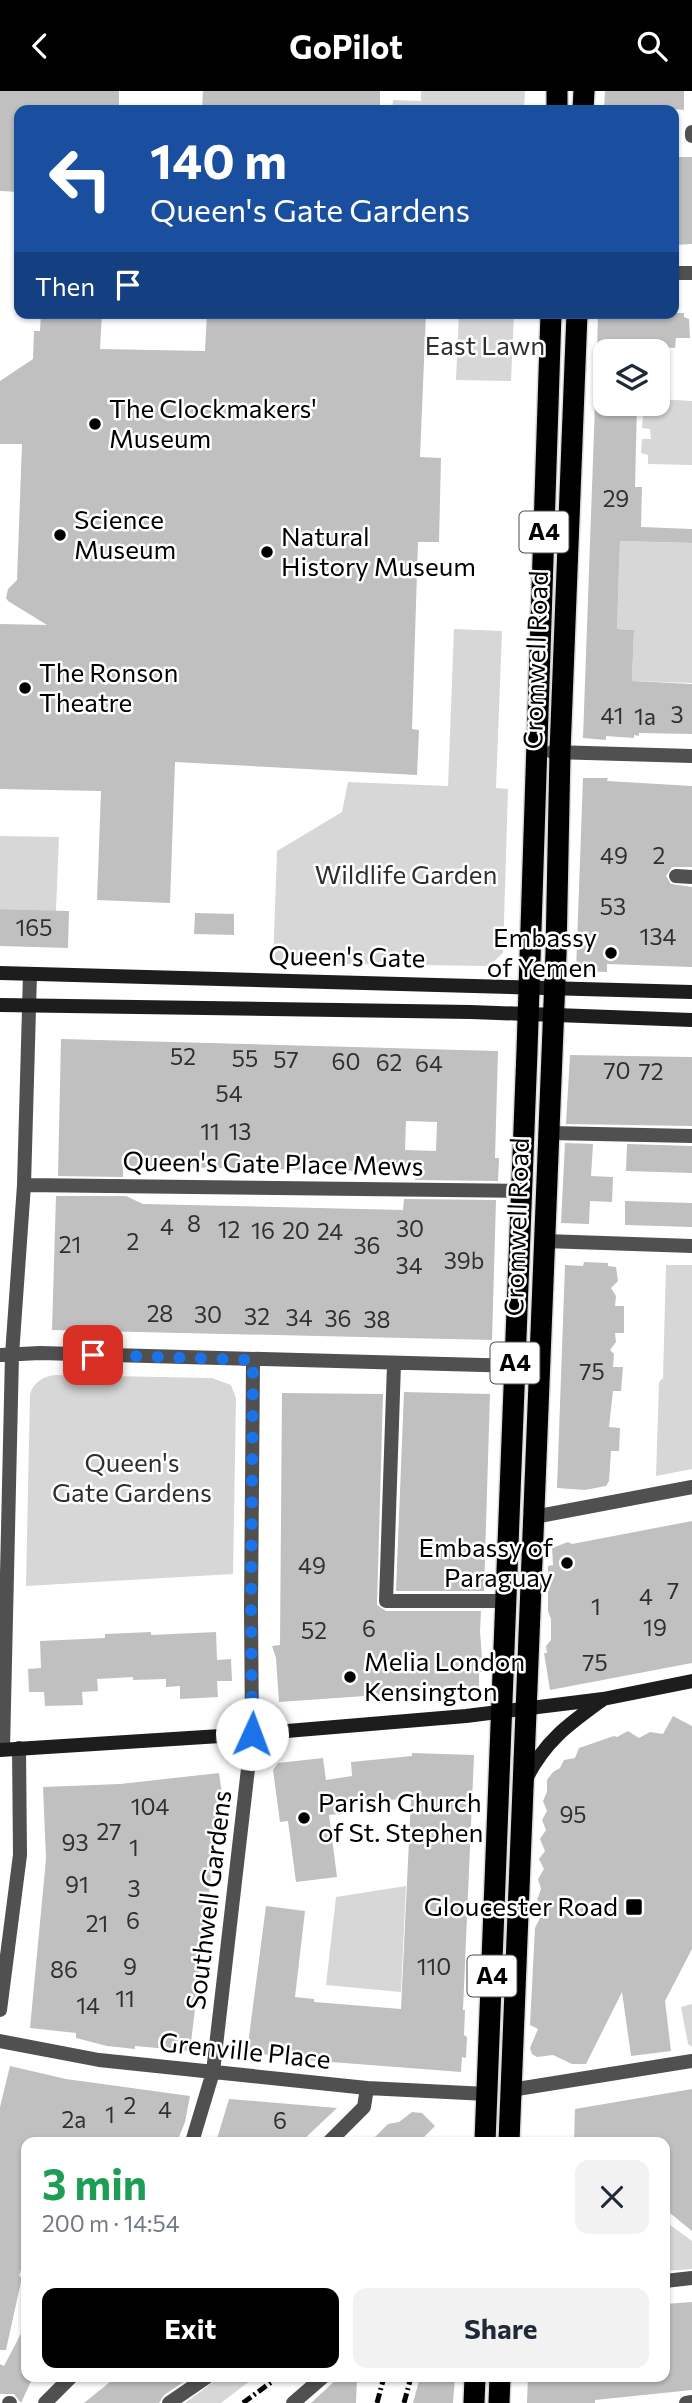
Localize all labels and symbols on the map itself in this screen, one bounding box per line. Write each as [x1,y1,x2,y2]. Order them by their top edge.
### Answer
park label: East Lawn [425,329,545,360]
place label: The Clockmakers' Museum [109,392,317,453]
marker: The Clockmakers' Museum [87,416,103,432]
house number: 29 [603,484,629,512]
place label: Science Museum [74,503,176,564]
road number: A4 [520,511,568,553]
place label: Natural History Museum [281,520,476,581]
marker: Science Museum [52,527,68,543]
marker: Natural History Museum [259,544,275,560]
street label: Cromwell Road [516,570,553,750]
place label: The Ronson Theatre [39,656,179,717]
marker: The Ronson Theatre [17,680,33,696]
house number: 3 [670,700,684,728]
house number: 41 [601,701,623,729]
house number: 1a [634,702,656,730]
house number: 49 [600,841,628,869]
house number: 2 [653,841,665,869]
park label: Wildlife Garden [315,858,497,889]
house number: 53 [600,892,626,920]
house number: 165 [15,913,53,941]
place label: Embassy of Yemen [487,921,597,982]
house number: 134 [640,922,677,950]
street label: Queen's Gate [268,939,426,972]
marker: Embassy of Yemen [603,945,619,961]
house number: 52 [170,1042,196,1070]
house number: 55 [232,1044,258,1072]
house number: 57 [273,1045,299,1073]
house number: 60 [332,1047,360,1075]
house number: 62 [376,1048,402,1076]
house number: 64 [415,1049,443,1077]
house number: 70 [603,1056,631,1084]
house number: 72 [639,1057,663,1085]
house number: 54 [215,1079,243,1107]
house number: 11 [200,1117,220,1145]
house number: 13 [229,1117,251,1145]
street label: Cromwell Road [497,1137,534,1317]
street label: Queen's Gate Place Mews [122,1144,424,1181]
house number: 8 [187,1209,201,1237]
house number: 4 [160,1212,174,1240]
house number: 30 [396,1214,424,1242]
house number: 12 [218,1215,240,1243]
house number: 16 [251,1216,275,1244]
house number: 20 [282,1216,310,1244]
house number: 24 [317,1217,343,1245]
house number: 2 [127,1227,139,1255]
house number: 21 [59,1230,81,1258]
house number: 36 [353,1231,381,1259]
house number: 39b [444,1246,484,1274]
house number: 34 [396,1251,423,1279]
house number: 28 [147,1299,173,1327]
house number: 30 [194,1300,222,1328]
house number: 32 [244,1302,270,1330]
house number: 34 [286,1303,313,1331]
house number: 36 [324,1304,352,1332]
house number: 38 [363,1305,391,1333]
pin [63,1325,123,1385]
road number: A4 [490,1343,540,1383]
house number: 75 [579,1357,605,1385]
park label: Queen's Gate Gardens [52,1446,212,1507]
place label: Embassy of Paraguay [418,1531,554,1592]
house number: 49 [298,1551,326,1579]
marker: Embassy of Paraguay [559,1555,575,1571]
house number: 7 [667,1576,679,1604]
house number: 4 [639,1582,653,1610]
house number: 1 [591,1592,601,1620]
house number: 19 [643,1613,667,1641]
house number: 6 [362,1614,376,1642]
house number: 52 [301,1616,327,1644]
place label: Melia London Kensington [364,1645,525,1706]
house number: 75 [582,1648,608,1676]
marker: Melia London Kensington [342,1669,358,1685]
position arrow [215,1697,289,1771]
place label: Parish Church of St. Stephen [318,1786,483,1847]
street label: Southwell Gardens [179,1788,236,2011]
house number: 104 [131,1792,170,1820]
house number: 95 [559,1800,587,1828]
marker: Parish Church of St. Stephen [296,1810,312,1826]
house number: 27 [97,1817,121,1845]
house number: 93 [61,1828,89,1856]
house number: 1 [129,1833,139,1861]
house number: 91 [65,1870,89,1898]
house number: 3 [127,1874,141,1902]
place label: Gloucester Road [424,1890,618,1921]
marker: Gloucester Road [624,1897,644,1917]
house number: 6 [126,1906,140,1934]
house number: 21 [86,1909,108,1937]
house number: 9 [123,1952,137,1980]
house number: 110 [417,1952,451,1980]
house number: 86 [50,1955,78,1983]
road number: A4 [468,1955,516,1997]
house number: 11 [115,1984,135,2012]
house number: 14 [76,1991,100,2019]
street label: Grenville Place [158,2025,332,2074]
house number: 2 [124,2091,136,2119]
house number: 4 [158,2095,172,2123]
house number: 1 [105,2100,115,2128]
house number: 2a [62,2105,86,2133]
house number: 6 [273,2106,287,2134]

